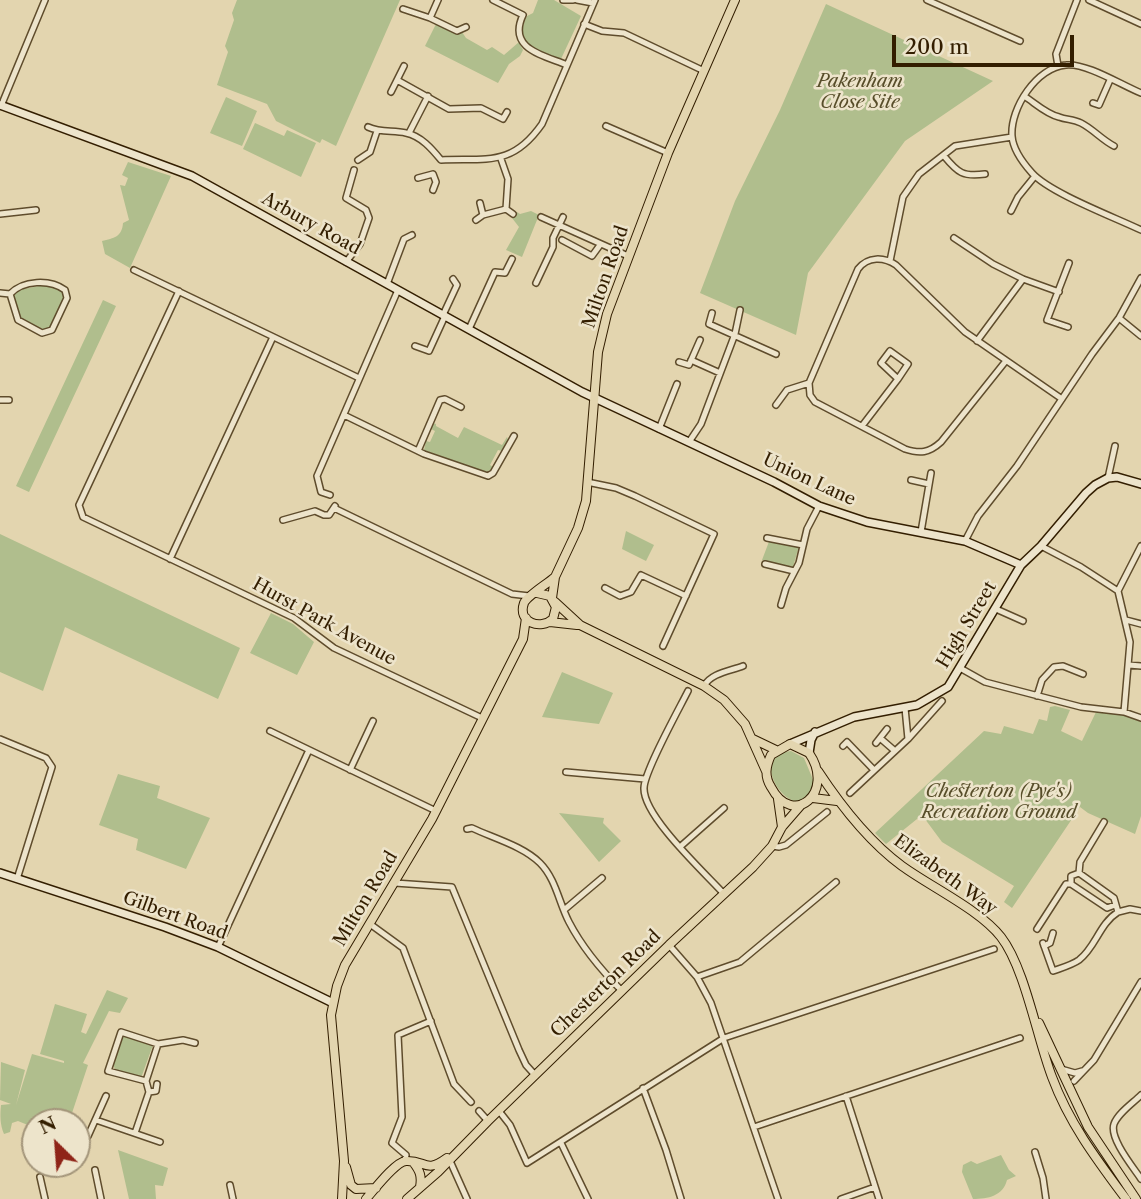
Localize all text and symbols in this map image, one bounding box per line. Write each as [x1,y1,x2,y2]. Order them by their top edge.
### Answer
scale bar [896,21,1078,65]
text: 200 m [905,34,969,59]
park label: Pakenham Close Site [817,71,903,114]
street label: Arbury Road [258,188,364,260]
street label: Milton Road [578,223,634,331]
street label: Union Lane [759,449,859,511]
street label: Hurst Park Avenue [249,574,399,670]
street label: High Street [933,578,1001,672]
park label: Chesterton (Pye's) Recreation Ground [921,781,1077,824]
street label: Elizabeth Way [889,830,1001,920]
street label: Milton Road [329,848,403,950]
street label: Gilbert Road [120,887,230,945]
street label: Chesterton Road [546,926,666,1042]
north arrow [21,1108,91,1178]
text: N [35,1111,60,1139]

